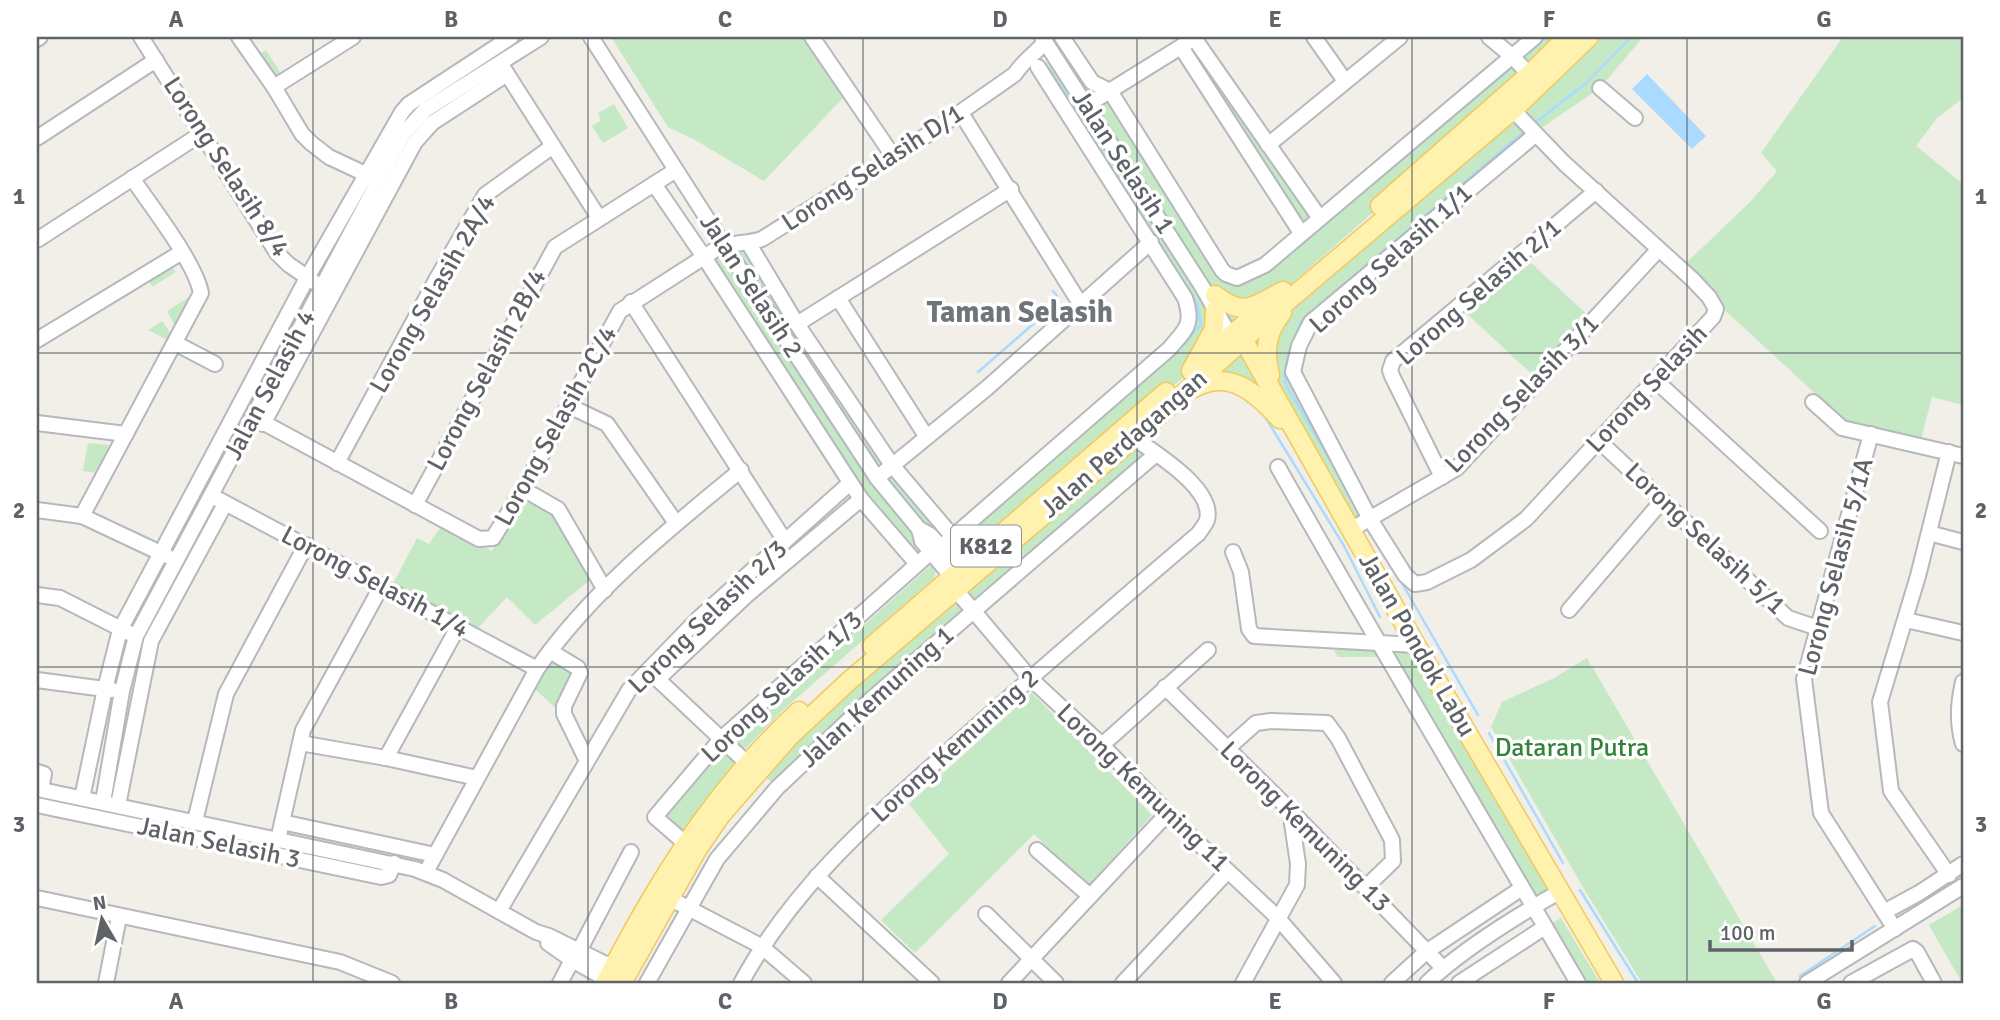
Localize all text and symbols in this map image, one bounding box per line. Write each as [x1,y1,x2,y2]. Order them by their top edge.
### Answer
text: A [169,5,184,34]
text: B [444,5,458,34]
text: C [718,5,732,34]
text: D [992,5,1008,34]
text: E [1268,5,1282,34]
text: F [1543,5,1555,34]
text: G [1816,5,1832,34]
street label: Lorong Selasih 8/4 [156,71,296,263]
street label: Jalan Selasih 1 [1064,84,1182,240]
street label: Lorong Selasih D/1 [776,97,970,239]
street label: Lorong Selasih 1/1 [1303,177,1479,341]
text: 1 [13,182,25,211]
text: 1 [1975,182,1987,211]
street label: Lorong Selasih 2A/4 [363,189,503,399]
street label: Jalan Selasih 2 [692,208,810,364]
street label: Lorong Selasih 2/1 [1390,212,1568,372]
street label: Lorong Selasih 2B/4 [420,264,554,476]
district label: Taman Selasih [927,294,1113,331]
street label: Jalan Selasih 4 [217,304,323,466]
street label: Lorong Selasih 3/1 [1438,308,1606,480]
street label: Lorong Selasih [1580,318,1714,460]
street label: Lorong Selasih 2C/4 [488,320,624,532]
street label: Jalan Perdagangan [1034,363,1214,525]
street label: Lorong Selasih 5/1A [1792,454,1881,679]
street label: Lorong Selasih 5/1 [1618,456,1792,622]
text: 2 [13,496,25,525]
text: 2 [1975,496,1987,525]
street label: Lorong Selasih 1/4 [276,519,474,645]
road number: K812 [951,526,1021,566]
street label: Lorong Selasih 2/3 [622,533,794,701]
street label: Jalan Pondok Labu [1351,547,1483,743]
street label: Lorong Selasih 1/3 [695,604,869,770]
street label: Jalan Kemuning 1 [793,619,961,775]
street label: Lorong Kemuning 2 [865,662,1045,830]
street label: Lorong Kemuning 11 [1050,697,1236,879]
park label: Dataran Putra [1495,732,1649,764]
street label: Lorong Kemuning 13 [1213,735,1397,919]
text: 3 [13,810,25,839]
street label: Jalan Selasih 3 [135,810,303,876]
text: 3 [1975,810,1987,839]
north arrow [66,884,136,954]
text: N [91,890,108,916]
scale bar [1710,908,1851,952]
text: 100 m [1720,920,1775,946]
text: A [169,987,184,1016]
text: B [444,987,458,1016]
text: C [718,987,732,1016]
text: D [992,987,1008,1016]
text: E [1268,987,1282,1016]
text: F [1543,987,1555,1016]
text: G [1816,987,1832,1016]

